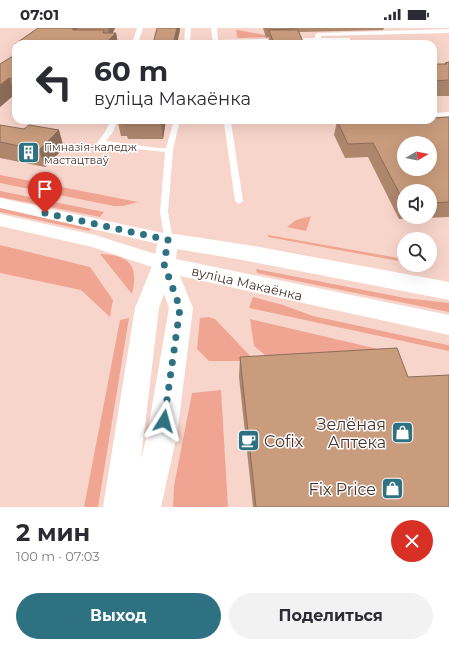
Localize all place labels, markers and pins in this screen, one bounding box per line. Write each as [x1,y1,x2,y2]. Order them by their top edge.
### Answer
building icon: Гімназія-каледж мастацтваў [16,140,42,166]
place label: Гімназія-каледж мастацтваў [44,140,137,167]
pin [28,172,62,213]
place label: Зелёная Аптека [317,415,386,452]
shop icon: Зелёная Аптека [389,420,415,446]
cafe icon: Cofix [236,428,262,454]
place label: Cofix [264,432,304,451]
shop icon: Fix Price [379,476,405,502]
place label: Fix Price [309,480,376,499]

